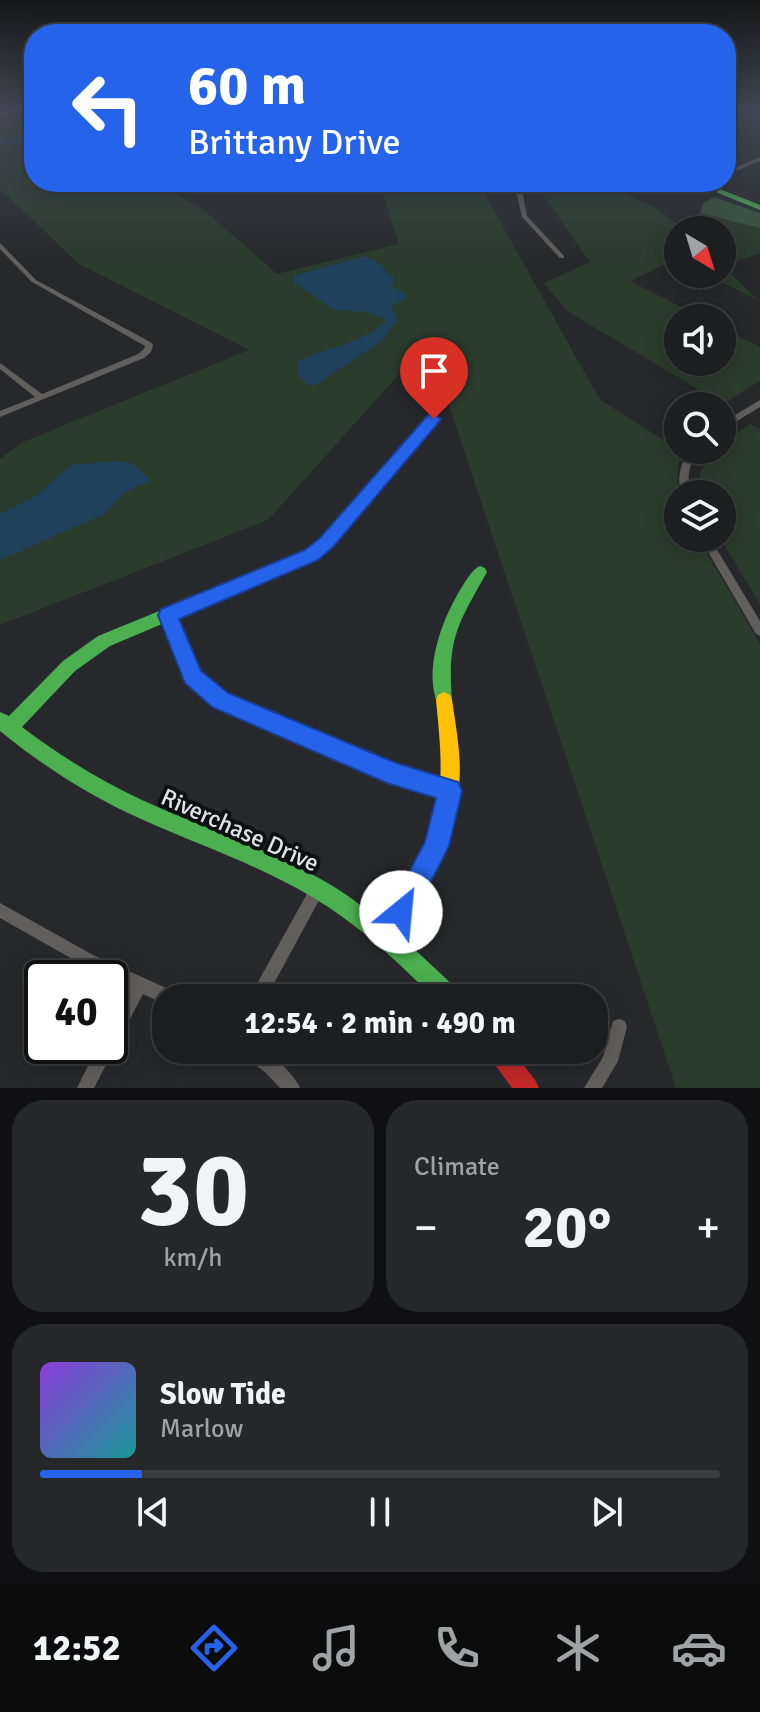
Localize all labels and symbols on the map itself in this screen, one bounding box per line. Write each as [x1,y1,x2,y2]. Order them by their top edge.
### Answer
north arrow [664,216,736,288]
pin [400,337,468,419]
street label: Riverchase Drive [156,782,324,878]
position arrow [359,870,443,954]
speed limit sign: 40 [24,960,128,1064]

